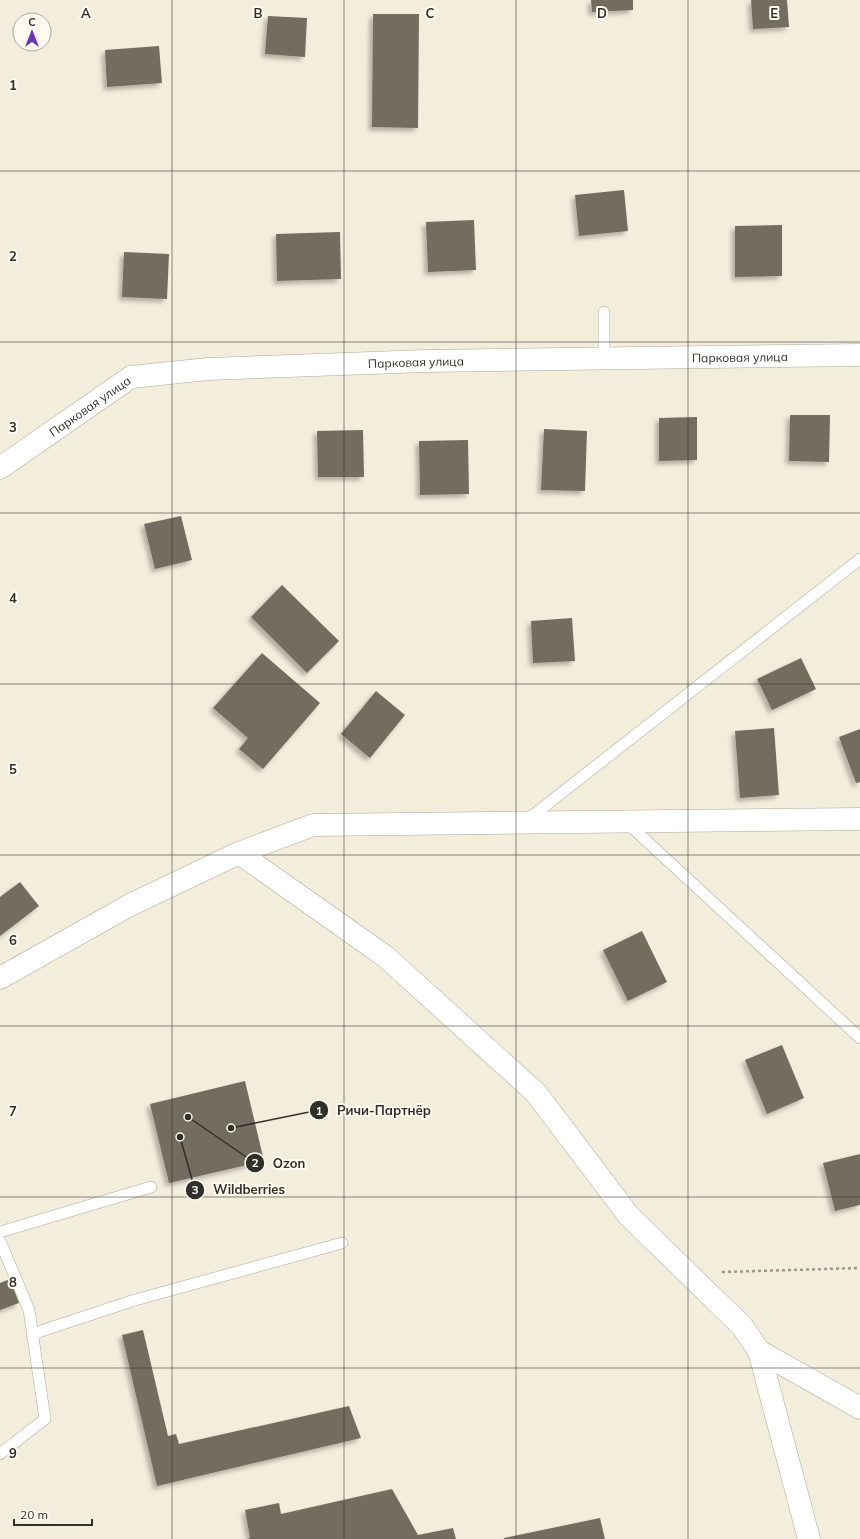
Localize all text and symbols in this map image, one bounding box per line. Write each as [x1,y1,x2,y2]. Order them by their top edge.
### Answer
text: A [81,5,91,21]
text: B [254,5,263,21]
text: C [426,5,435,21]
text: D [597,5,607,21]
text: E [770,5,778,21]
north arrow [12,12,52,52]
text: С [28,15,36,29]
text: 1 [9,77,17,93]
text: 2 [9,248,17,264]
street label: Парковая улица [692,348,788,365]
street label: Парковая улица [368,353,464,371]
street label: Парковая улица [46,372,133,439]
text: 3 [9,419,17,435]
text: 4 [9,590,17,606]
text: 5 [9,761,17,777]
text: 6 [9,932,17,948]
callout: Ричи-Партнёр [309,1098,439,1123]
text: Ричи-Партнёр [337,1102,431,1118]
text: 7 [9,1103,17,1119]
text: 1 [315,1103,323,1118]
callout: Ozon [245,1150,313,1175]
text: 2 [251,1155,259,1170]
text: Ozon [273,1155,305,1171]
callout: Wildberries [185,1177,293,1202]
text: Wildberries [213,1181,285,1197]
text: 3 [191,1182,199,1197]
text: 8 [9,1274,17,1290]
text: 9 [9,1445,17,1461]
scale bar [14,1501,92,1527]
text: 20 m [20,1507,48,1522]

